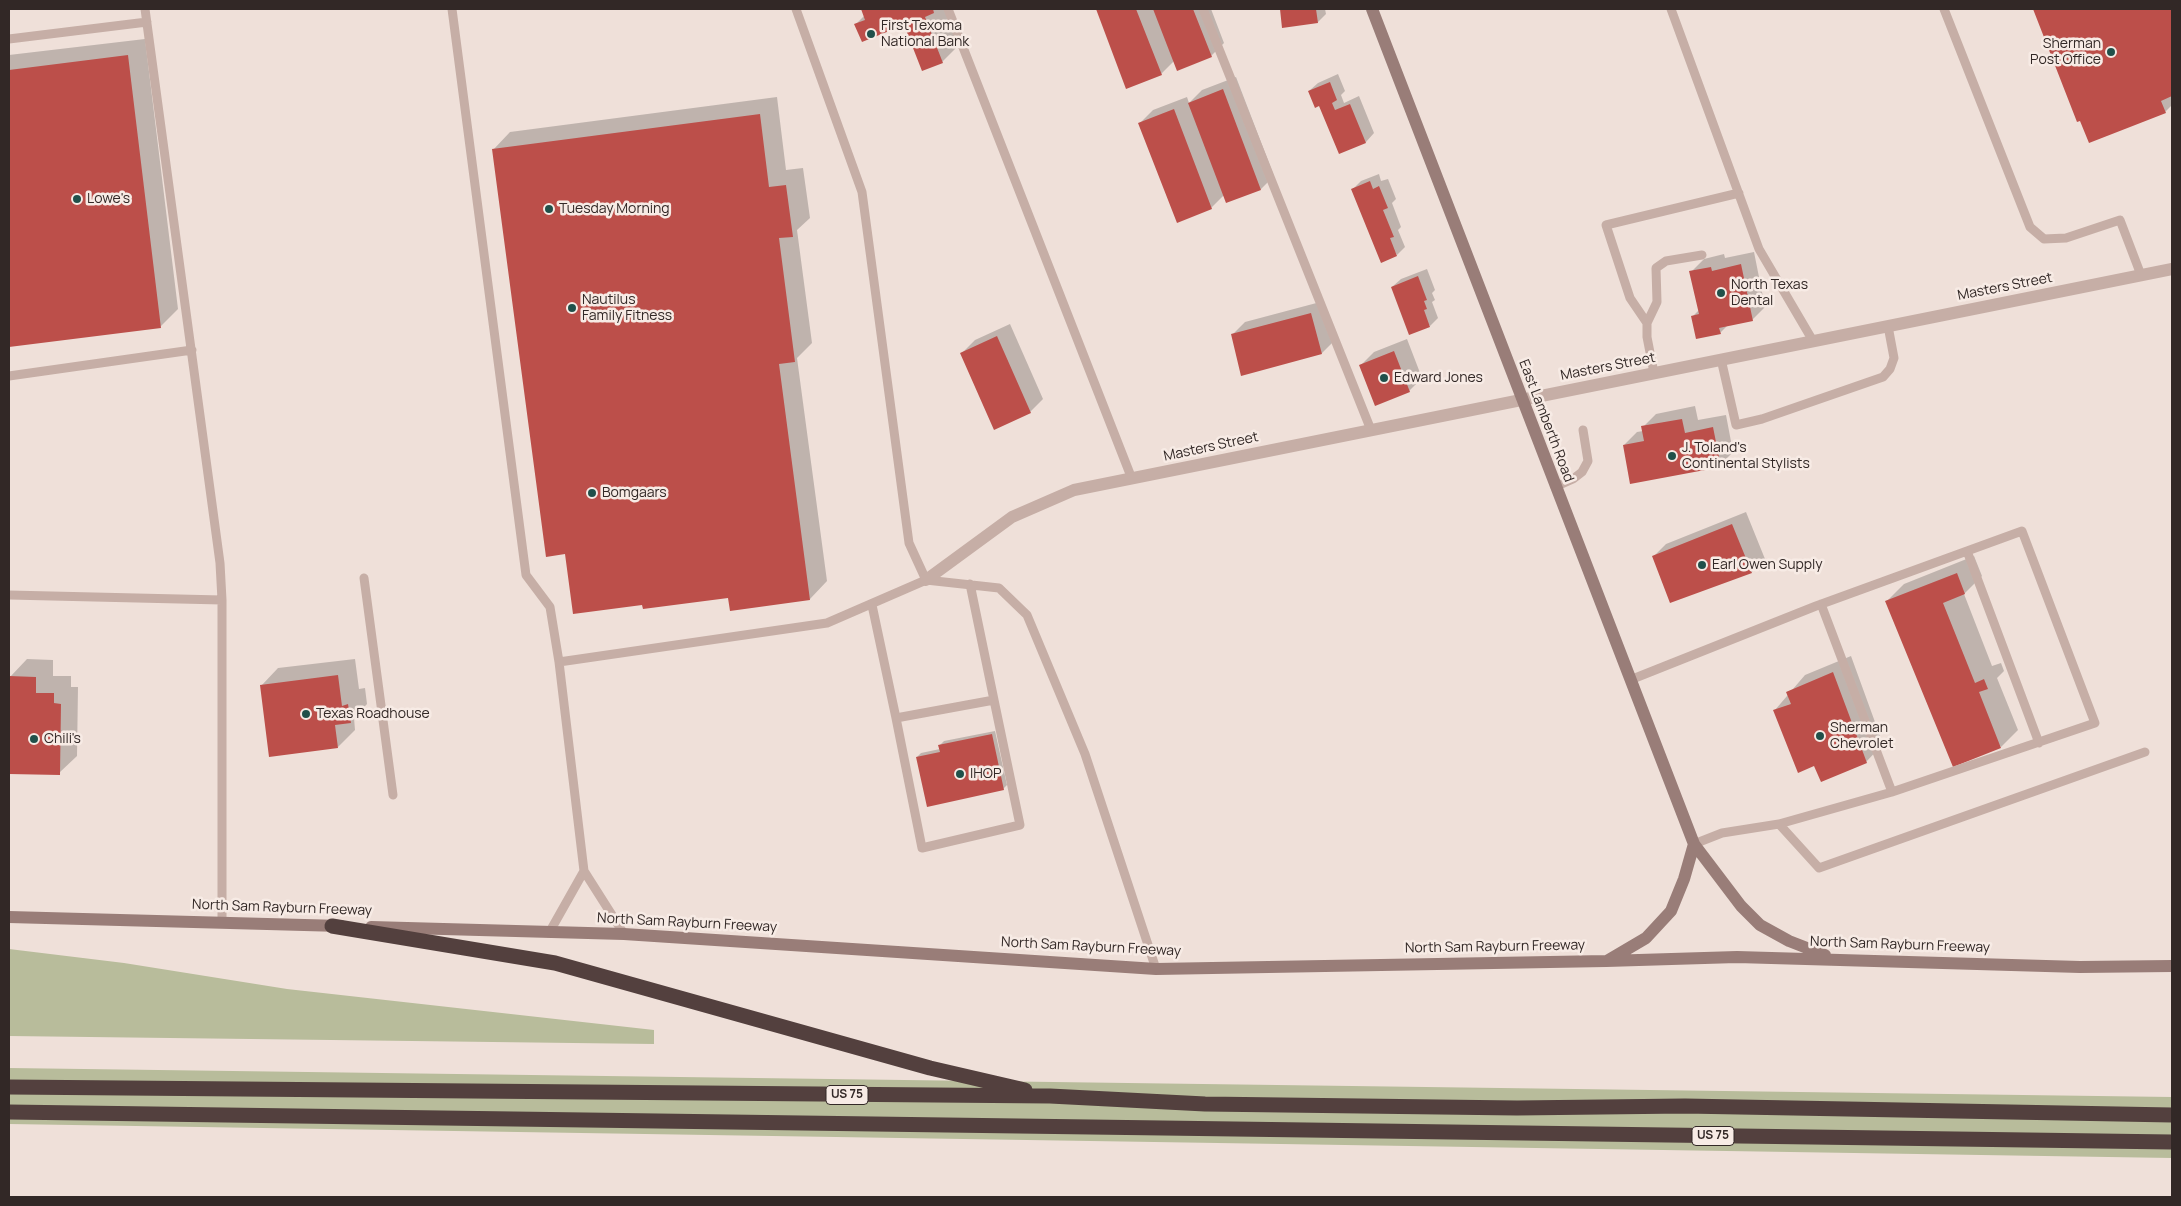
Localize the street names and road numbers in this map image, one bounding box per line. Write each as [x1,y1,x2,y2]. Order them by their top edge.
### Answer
street label: Masters Street [1956,270,2054,304]
street label: Masters Street [1559,350,1657,384]
street label: East Lamberth Road [1515,357,1577,485]
street label: Masters Street [1162,429,1260,465]
street label: North Sam Rayburn Freeway [192,896,372,920]
street label: North Sam Rayburn Freeway [597,910,777,936]
street label: North Sam Rayburn Freeway [1810,933,1990,957]
street label: North Sam Rayburn Freeway [1001,934,1181,960]
street label: North Sam Rayburn Freeway [1405,937,1585,957]
road number: US 75 [826,1086,868,1104]
road number: US 75 [1692,1126,1734,1146]

